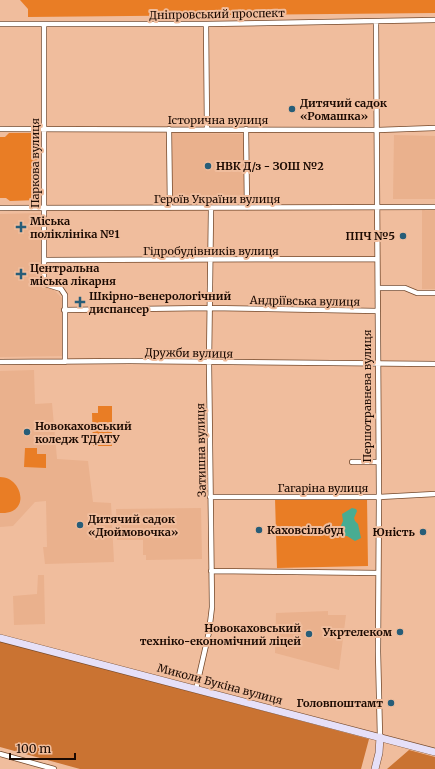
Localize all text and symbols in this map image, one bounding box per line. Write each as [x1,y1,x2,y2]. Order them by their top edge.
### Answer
street label: Дніпровський проспект [149,6,285,22]
place label: Дитячий садок «Ромашка» [300,96,388,123]
marker: Дитячий садок «Ромашка» [287,104,297,114]
street label: Історична вулиця [168,113,269,127]
street label: Паркова вулиця [28,117,42,208]
place label: НВК Д/з - ЗОШ №2 [216,159,324,173]
marker: НВК Д/з - ЗОШ №2 [203,161,213,171]
street label: Героїв України вулиця [154,192,281,206]
place label: Міська поліклініка №1 [30,214,120,241]
marker: Міська поліклініка №1 [15,221,27,233]
place label: ППЧ №5 [345,229,395,243]
marker: ППЧ №5 [398,231,408,241]
street label: Гідробудівників вулиця [143,244,279,258]
place label: Центральна міська лікарня [30,261,116,288]
marker: Центральна міська лікарня [15,268,27,280]
place label: Шкірно-венерологічний диспансер [88,289,232,316]
street label: Андріївська вулиця [249,293,361,309]
marker: Шкірно-венерологічний диспансер [74,296,86,308]
street label: Першотравнева вулиця [360,329,374,462]
street label: Дружби вулиця [145,345,234,361]
street label: Затишна вулиця [193,402,209,497]
place label: Новокаховський коледж ТДАТУ [35,419,132,446]
marker: Новокаховський коледж ТДАТУ [22,427,32,437]
street label: Гагаріна вулиця [278,481,369,495]
place label: Дитячий садок «Дюймовочка» [88,512,178,539]
marker: Дитячий садок «Дюймовочка» [75,520,85,530]
place label: Каховсільбуд [267,523,344,537]
marker: Каховсільбуд [254,525,264,535]
place label: Юність [373,525,416,539]
marker: Юність [418,527,428,537]
place label: Новокаховський техніко-економічний ліцей [140,621,301,648]
place label: Укртелеком [322,625,393,639]
marker: Укртелеком [395,627,405,637]
marker: Новокаховський техніко-економічний ліцей [304,629,314,639]
street label: Миколи Букіна вулиця [156,661,285,708]
place label: Головпоштамт [297,696,383,710]
marker: Головпоштамт [386,698,396,708]
scale bar [10,735,75,761]
text: 100 m [16,741,51,756]

